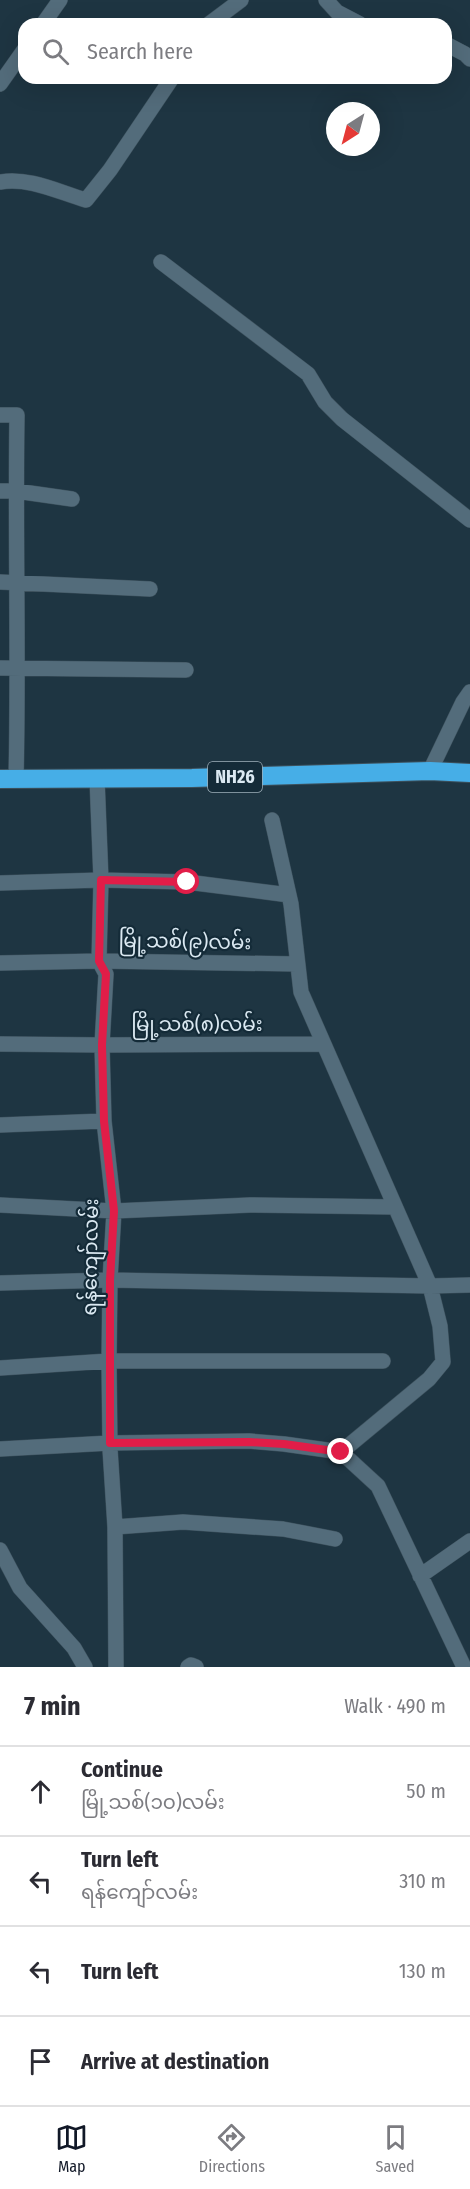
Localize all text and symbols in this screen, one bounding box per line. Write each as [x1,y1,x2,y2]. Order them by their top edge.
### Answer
search box [18,18,452,84]
icon: search [39,35,72,68]
text: Search here [87,38,193,65]
north arrow [326,102,380,156]
road number: NH26 [208,762,262,792]
route start [173,868,199,894]
street label: မြို့သစ်(၉)လမ်း [118,926,252,958]
street label: မြို့သစ်(၈)လမ်း [131,1010,263,1040]
street label: ရန်ကျော်လမ်း [75,1198,107,1316]
route end [327,1438,353,1464]
text: 7 min [24,1691,81,1722]
text: Walk · 490 m [344,1694,446,1718]
text: Continue [81,1756,163,1783]
icon: ahead [24,1775,57,1808]
text: 50 m [406,1779,446,1803]
text: မြို့သစ်(၁၀)လမ်း [81,1790,225,1814]
text: Turn left [81,1846,159,1873]
icon: left [24,1865,57,1898]
text: 310 m [399,1869,446,1893]
text: ရန်ကျော်လမ်း [81,1880,198,1904]
icon: left [24,1955,57,1988]
text: Turn left [81,1958,159,1985]
text: 130 m [399,1959,446,1983]
icon: arrive [24,2045,57,2078]
text: Arrive at destination [81,2048,269,2075]
tab: Map [55,2121,88,2176]
tab: Directions [199,2121,265,2176]
tab: Saved [376,2121,415,2176]

